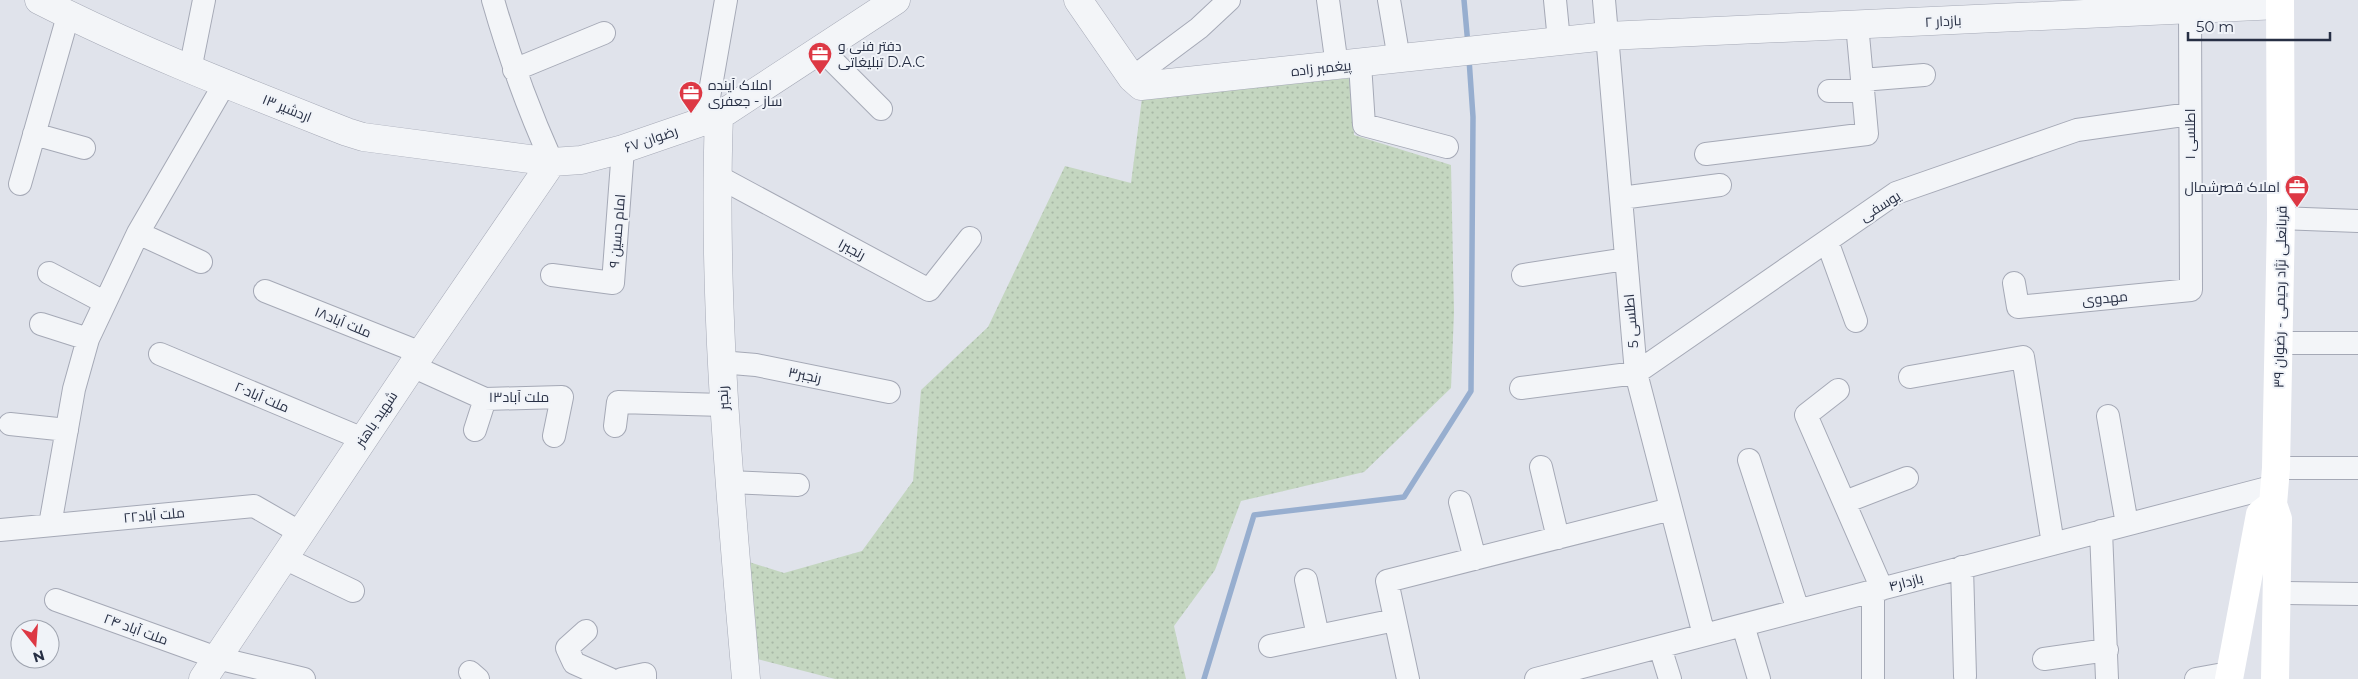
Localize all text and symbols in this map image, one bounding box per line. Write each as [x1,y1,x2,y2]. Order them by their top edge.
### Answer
scale bar [2188,10,2330,42]
street label: بازدار ۲ [1924,11,1962,31]
text: 50 m [2196,17,2234,36]
place label: دفتر فنی و تبلیغاتی D.A.C [838,37,925,71]
office icon: دفتر فنی و تبلیغاتی D.A.C [807,41,833,75]
street label: پیغمبر زاده [1290,56,1352,81]
place label: املاک آینده ساز - جعفری [708,76,782,110]
office icon: املاک آینده ساز - جعفری [678,80,704,114]
street label: اردشیر ۱۳ [260,90,314,126]
street label: اطلسی ۱ [2181,109,2199,159]
street label: رضوان ۶۷ [622,121,680,157]
office icon: املاک قصرشمال [2284,174,2310,208]
place label: املاک قصرشمال [2185,178,2280,196]
street label: یوسفی [1856,186,1904,225]
street label: امام حسین ۹ [605,193,630,269]
street label: قربانعلی نژاد رحیمی - رضوان ۳۹ [2269,206,2291,388]
street label: رنجبر۱ [835,234,869,264]
street label: مهدوی [2081,287,2129,309]
street label: اطلسی 5 [1620,293,1642,349]
street label: ملت آباد۱۸ [312,302,374,342]
street label: رنجبر۳ [787,363,823,387]
street label: ملت آباد۲۰ [232,377,292,417]
street label: رنجبر [713,385,733,412]
street label: شهید باهنر [350,388,401,451]
street label: ملت آباد۱۳ [489,388,549,406]
street label: ملت آباد۲۲ [123,503,185,527]
street label: بازدار۴ [1887,569,1925,595]
street label: ملت آباد ۲۴ [101,609,171,649]
north arrow [10,619,60,669]
text: N [31,646,47,667]

